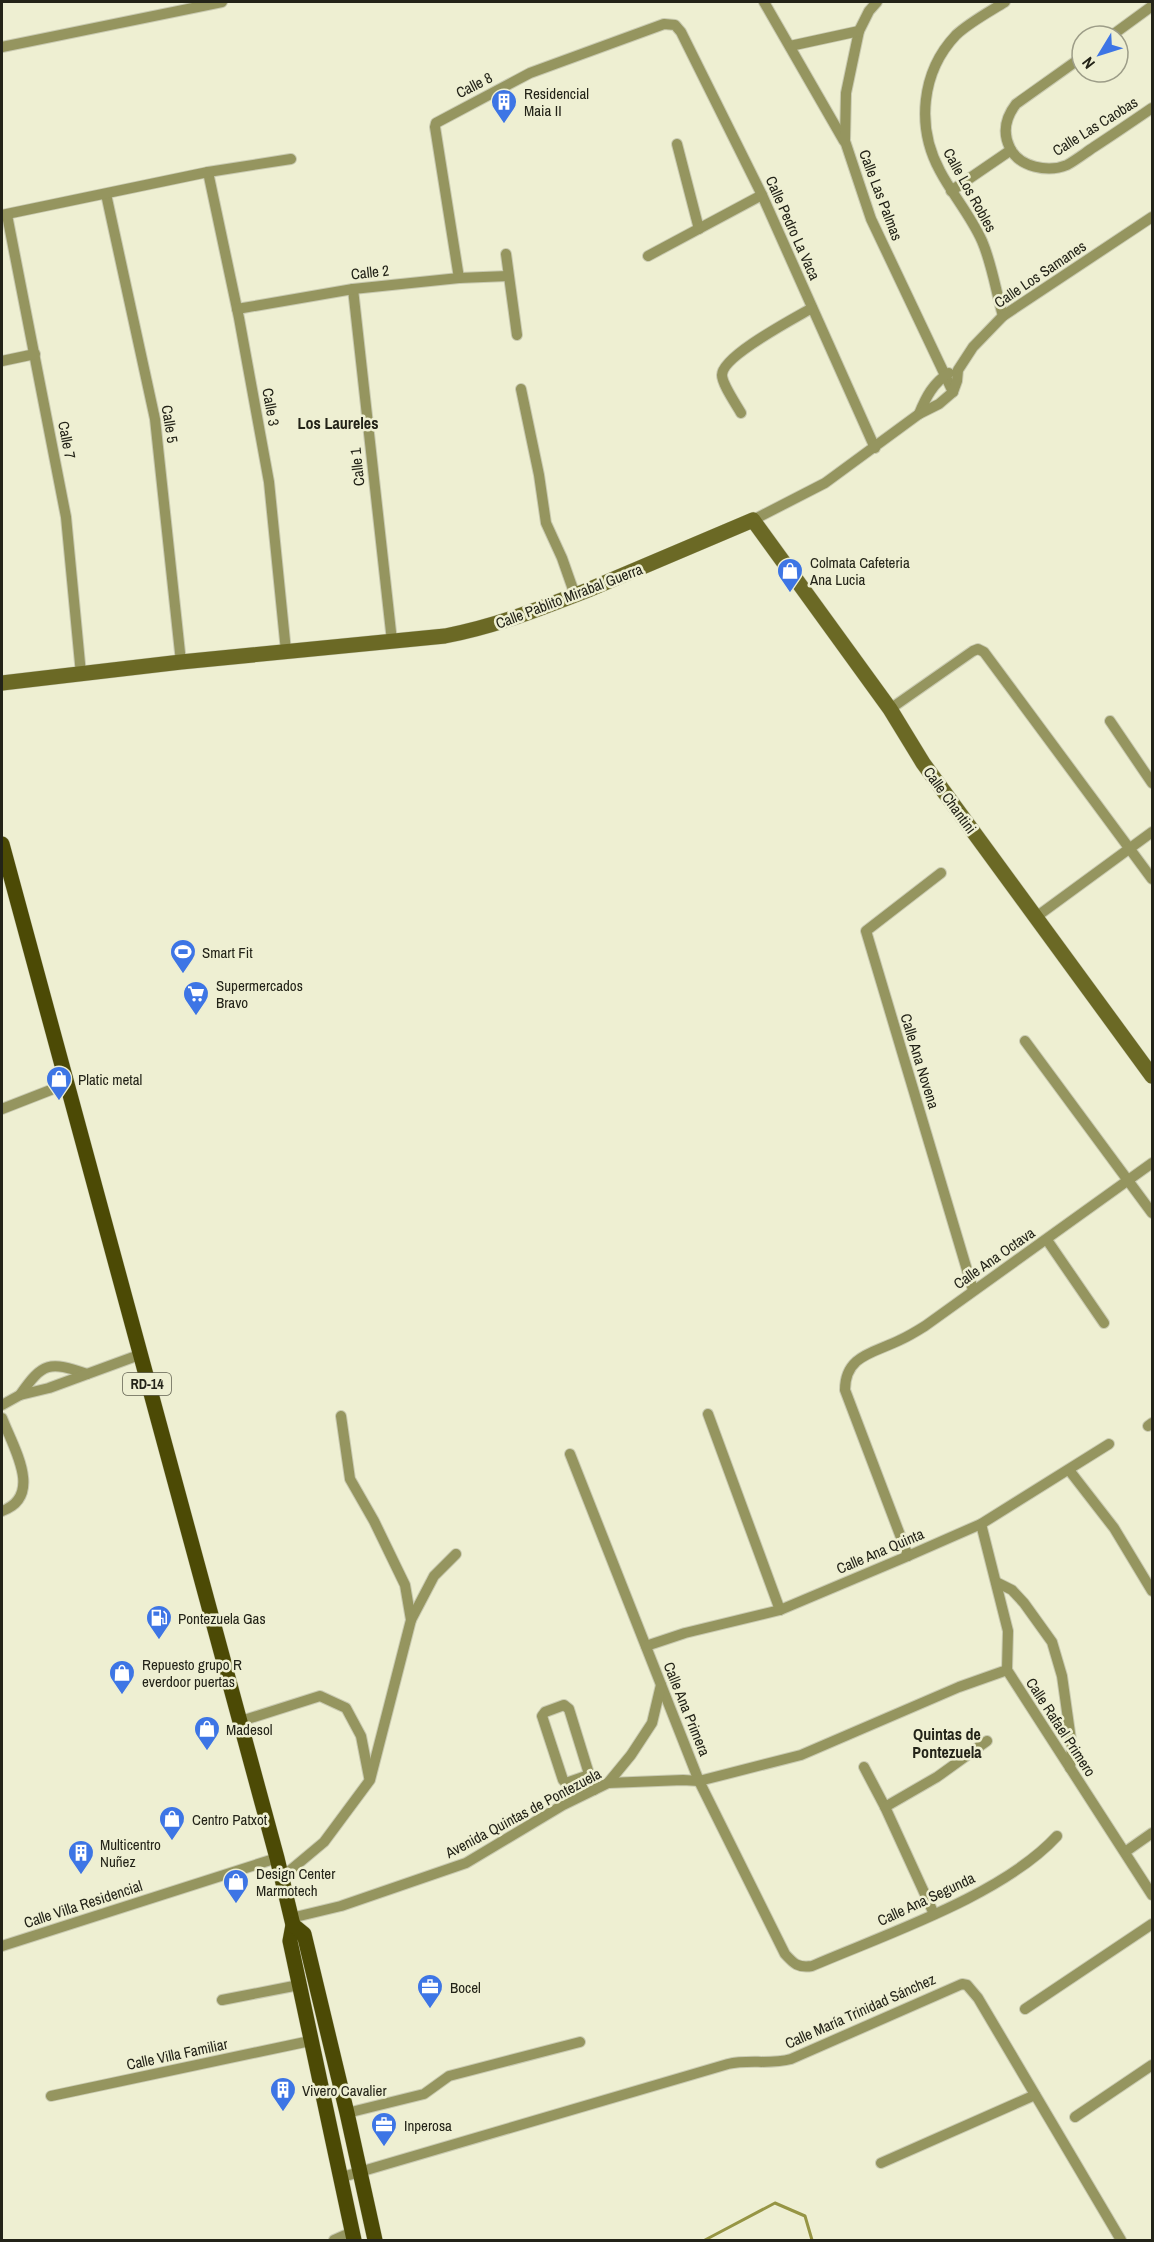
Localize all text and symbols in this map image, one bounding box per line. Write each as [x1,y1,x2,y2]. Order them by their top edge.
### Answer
north arrow [1070,24,1130,84]
text: N [1077,53,1100,74]
street label: Calle 8 [452,67,496,103]
place label: Residencial Maia II [524,83,589,121]
building icon: Residencial Maia II [489,87,519,125]
street label: Calle Las Caobas [1048,91,1142,161]
street label: Calle Los Robles [938,144,1002,236]
street label: Calle Las Palmas [854,147,908,243]
street label: Calle Pedro La Vaca [761,173,825,284]
street label: Calle Los Samanes [990,235,1090,313]
street label: Calle 2 [350,260,390,284]
street label: Calle 3 [257,386,285,428]
street label: Calle 5 [157,403,183,445]
district label: Los Laureles [298,412,378,434]
street label: Calle 7 [53,419,81,461]
street label: Calle 1 [345,447,369,487]
place label: Colmata Cafeteria Ana Lucia [809,552,910,590]
shop icon: Colmata Cafeteria Ana Lucia [775,556,805,594]
street label: Calle Pablito Mirabal Guerra [492,558,646,634]
street label: Calle Chantini [919,762,981,838]
sports icon: Smart Fit [168,937,198,975]
place label: Smart Fit [202,942,253,963]
place label: Supermercados Bravo [216,975,303,1013]
supermarket icon: Supermercados Bravo [181,979,211,1017]
street label: Calle Ana Novena [896,1011,944,1111]
shop icon: Platic metal [44,1064,74,1102]
place label: Platic metal [78,1069,142,1090]
street label: Calle Ana Octava [949,1222,1039,1294]
road number: RD-14 [123,1373,171,1395]
street label: Calle Ana Quinta [833,1523,927,1579]
fuel station icon: Pontezuela Gas [144,1603,174,1641]
place label: Pontezuela Gas [178,1608,266,1629]
place label: Repuesto grupo R everdoor puertas [142,1654,242,1692]
shop icon: Repuesto grupo R everdoor puertas [107,1658,137,1696]
street label: Calle Ana Primera [659,1659,715,1759]
street label: Calle Rafael Primero [1021,1673,1101,1781]
shop icon: Madesol [192,1714,222,1752]
place label: Madesol [226,1719,273,1740]
district label: Quintas de Pontezuela [912,1723,982,1763]
street label: Avenida Quintas de Pontezuela [441,1763,605,1863]
shop icon: Centro Patxot [157,1804,187,1842]
place label: Centro Patxot [192,1809,268,1830]
place label: Multicentro Nuñez [100,1834,161,1872]
building icon: Multicentro Nuñez [66,1838,96,1876]
place label: Design Center Marmotech [256,1863,335,1901]
shop icon: Design Center Marmotech [221,1867,251,1905]
street label: Calle Ana Segunda [874,1867,978,1931]
street label: Calle Villa Residencial [21,1875,145,1933]
street label: Calle María Trinidad Sánchez [781,1968,939,2054]
office icon: Bocel [415,1972,445,2010]
place label: Bocel [450,1977,481,1998]
street label: Calle Villa Familiar [124,2033,230,2075]
building icon: Vivero Cavalier [268,2075,298,2113]
place label: Vivero Cavalier [302,2080,387,2101]
office icon: Inperosa [369,2110,399,2148]
place label: Inperosa [404,2115,452,2136]

